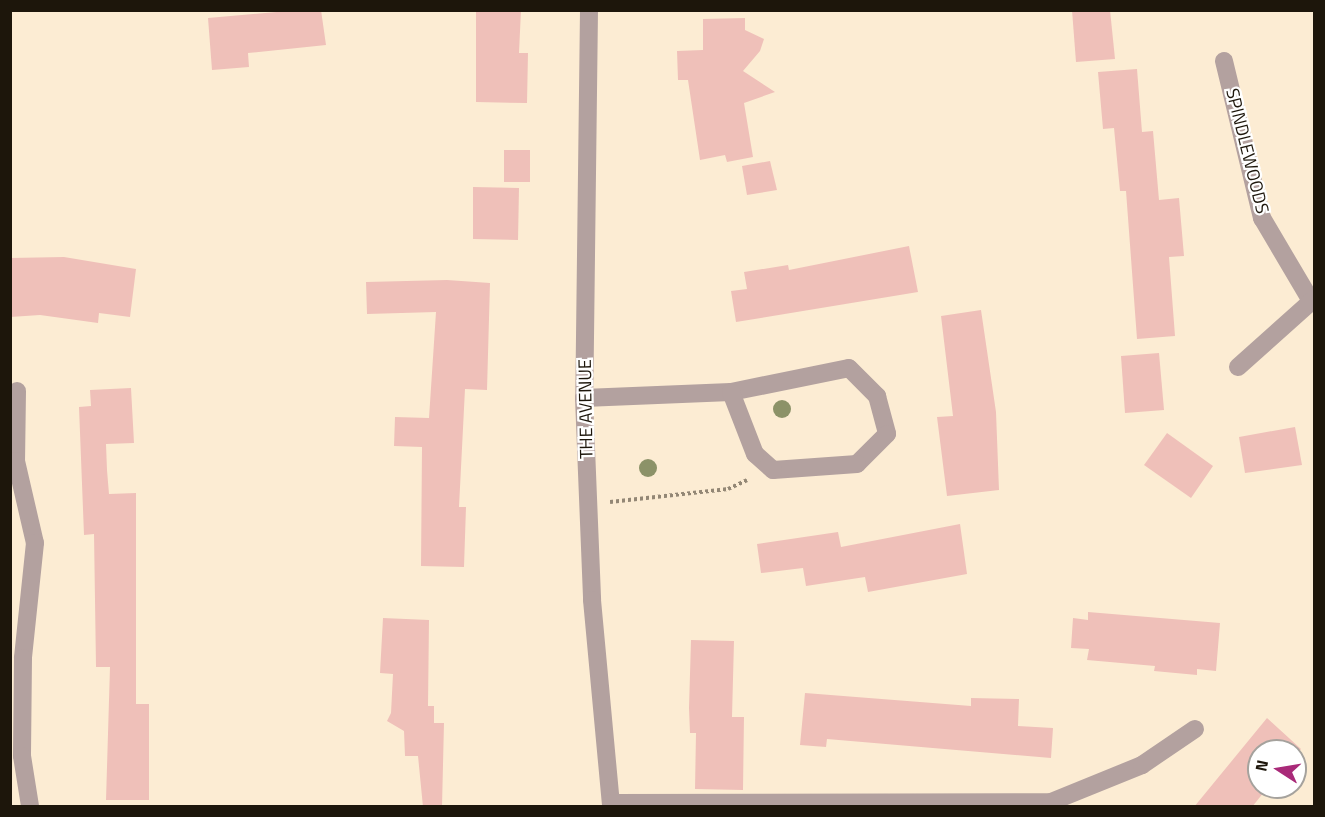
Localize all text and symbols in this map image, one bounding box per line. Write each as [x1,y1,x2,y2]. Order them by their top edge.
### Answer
street label: SPINDLEWOODS [1221,86,1273,216]
street label: THE AVENUE [574,359,598,459]
north arrow [1247,739,1307,799]
text: N [1248,758,1274,774]

